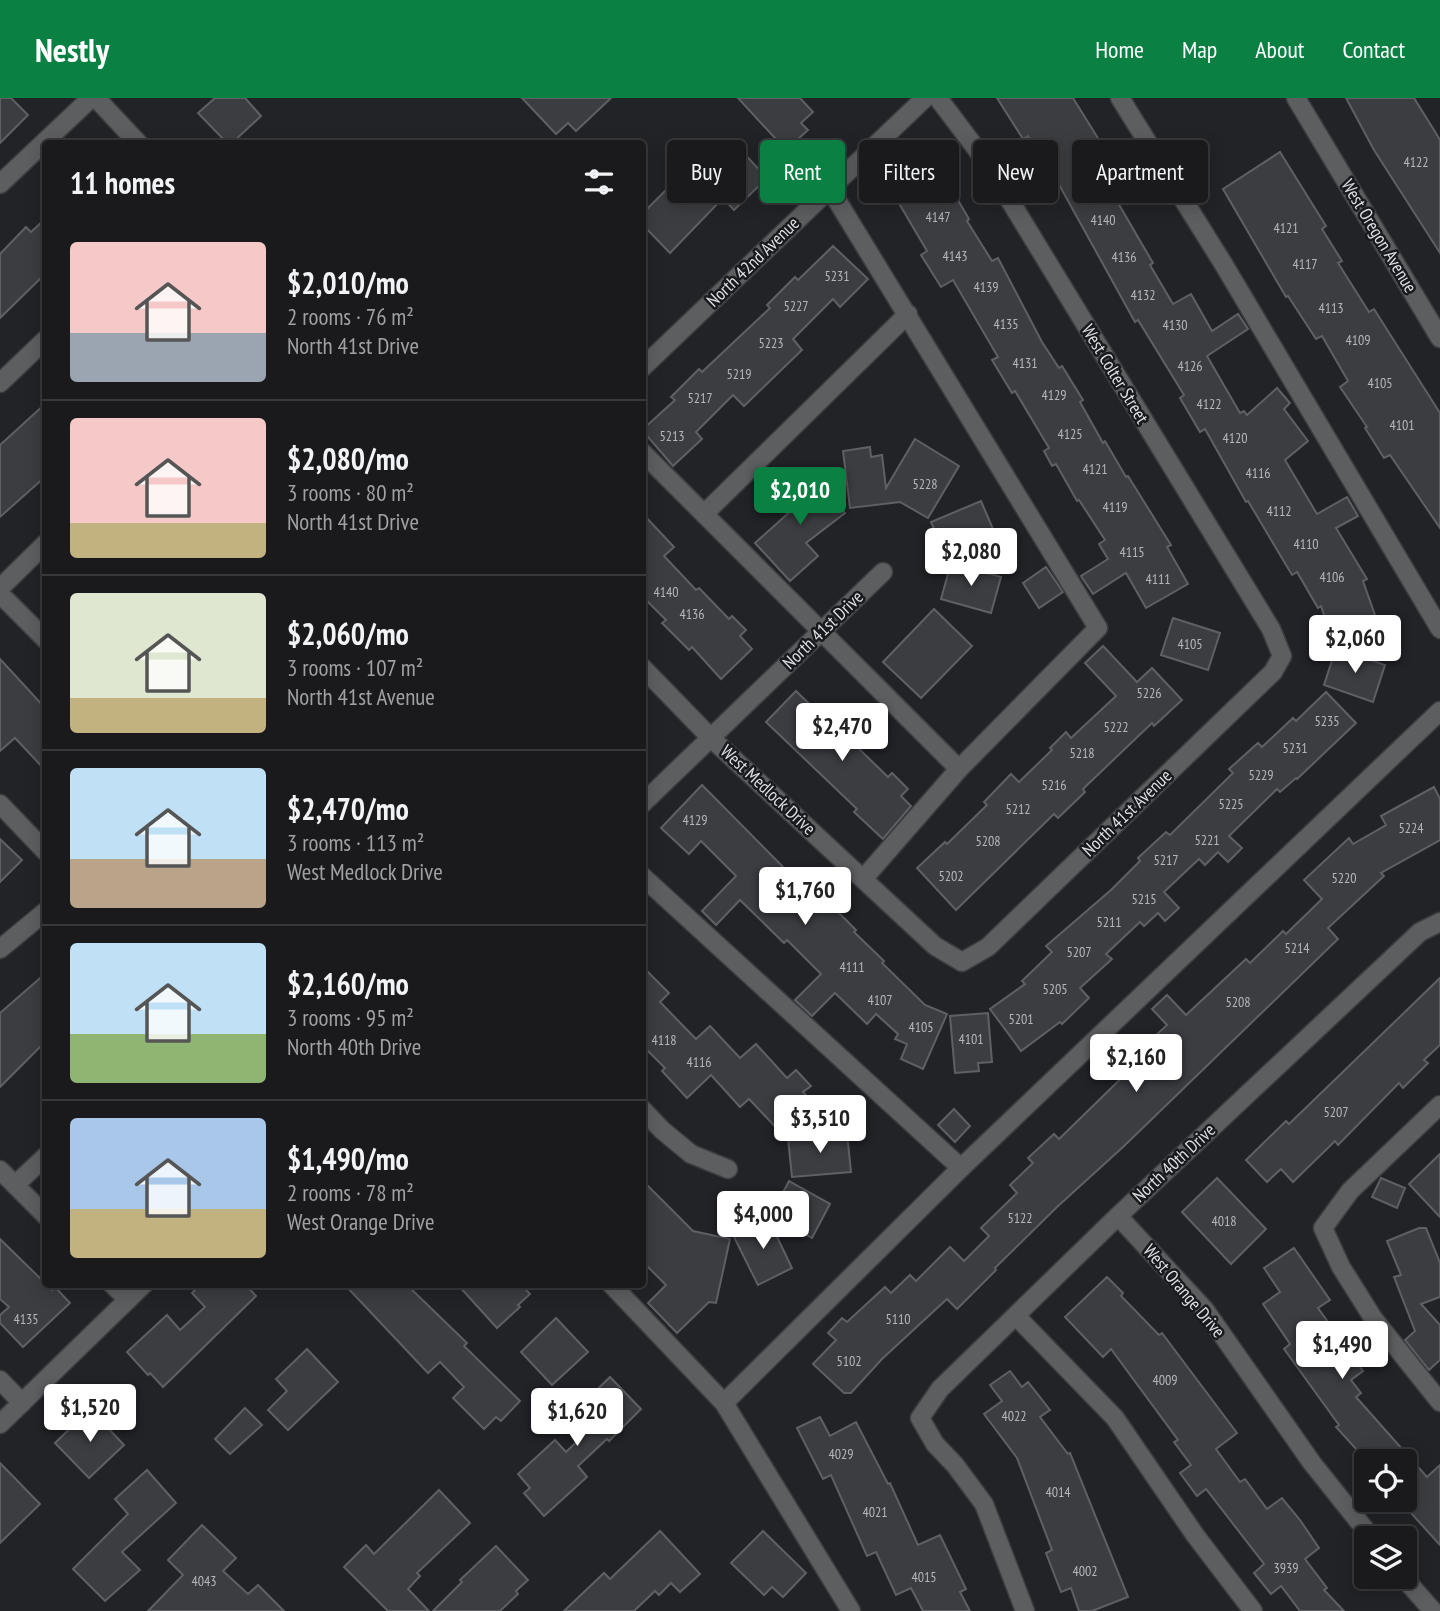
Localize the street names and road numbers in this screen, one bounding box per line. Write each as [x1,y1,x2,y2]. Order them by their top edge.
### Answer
street label: West Oregon Avenue [1337,175,1422,297]
street label: North 42nd Avenue [701,212,804,312]
street label: West Colter Street [1077,320,1154,428]
street label: North 41st Drive [778,586,868,674]
street label: West Medlock Drive [716,740,821,840]
street label: North 41st Avenue [1077,764,1176,861]
street label: North 40th Drive [1127,1118,1220,1207]
street label: West Orange Drive [1138,1239,1230,1342]

